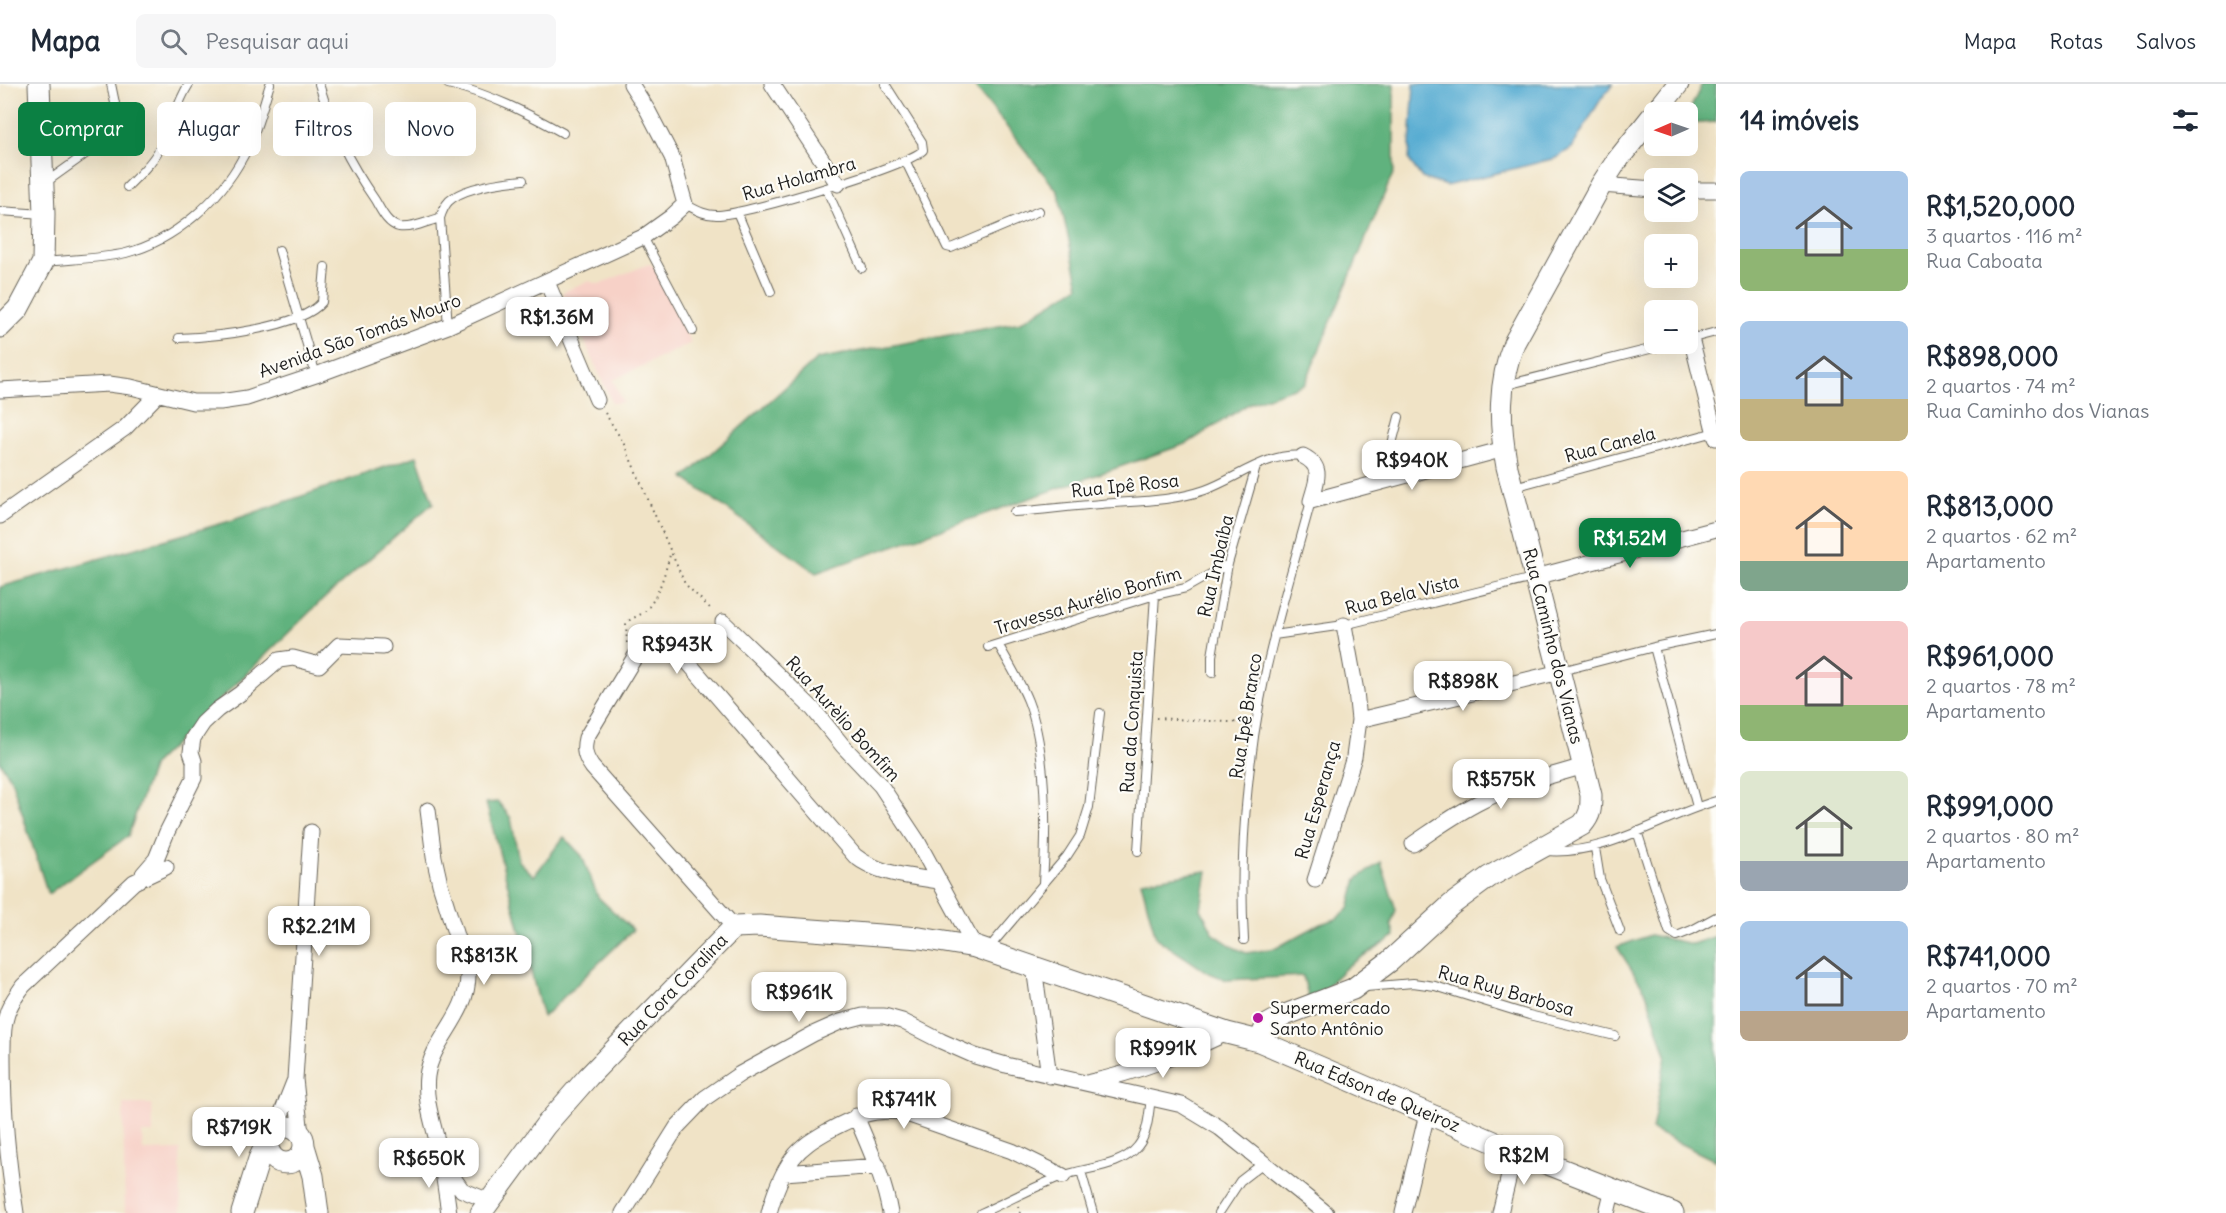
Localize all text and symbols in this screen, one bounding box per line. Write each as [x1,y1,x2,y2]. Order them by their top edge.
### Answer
search box [136,14,556,68]
text: Mapa [30,23,100,59]
icon: search [157,25,190,58]
text: Pesquisar aqui [205,27,349,55]
text: Mapa [1964,28,2017,55]
text: Rotas [2050,28,2103,55]
text: Salvos [2136,28,2196,55]
chip: Comprar [18,102,145,156]
chip: Alugar [157,102,261,156]
chip: Filtros [273,102,373,156]
chip: Novo [385,102,476,156]
north arrow [1644,102,1698,156]
map controls [1644,102,1698,354]
text: 14 imóveis [1740,104,1859,137]
icon: filters [2169,104,2202,137]
street label: Rua Holambra [740,151,858,206]
button: layers [1644,168,1698,222]
text: R$1,520,000 [1926,190,2075,223]
icon: home [1788,195,1860,267]
text: 3 quartos · 116 m² [1926,223,2083,248]
button: + [1644,234,1698,288]
text: Rua Caboata [1926,248,2043,273]
street label: Avenida São Tomás Mouro [256,288,464,383]
pin: R$1.36M [502,297,612,348]
button: − [1644,300,1698,354]
text: R$1.36M [520,304,594,329]
text: R$898,000 [1926,340,2059,373]
icon: home [1788,345,1860,417]
text: 2 quartos · 74 m² [1926,373,2076,398]
text: Rua Caminho dos Vianas [1926,398,2149,423]
street label: Rua Canela [1562,421,1658,468]
pin: R$940K [1363,440,1461,491]
text: R$940K [1376,447,1448,472]
street label: Rua Ipê Rosa [1070,468,1180,503]
text: R$813,000 [1926,490,2054,523]
icon: home [1788,495,1860,567]
street label: Rua Imbaíba [1193,512,1238,619]
pin: R$1.52M [1575,518,1685,569]
text: 2 quartos · 62 m² [1926,523,2077,548]
text: R$1.52M [1593,525,1667,550]
street label: Rua Caminho dos Vianas [1518,546,1589,746]
text: Apartamento [1926,548,2046,573]
street label: Travessa Aurélio Bonfim [992,561,1184,640]
street label: Rua Bela Vista [1343,569,1461,620]
pin: R$943K [628,624,726,675]
text: R$943K [642,631,712,656]
text: R$961,000 [1926,640,2054,673]
icon: home [1788,645,1860,717]
street label: Rua da Conquista [1115,650,1148,794]
street label: Rua Aurèlio Bomfim [781,651,906,786]
street label: Rua Ipê Branco [1224,651,1267,780]
pin: R$898K [1414,661,1512,712]
text: R$898K [1428,668,1498,693]
text: 2 quartos · 78 m² [1926,673,2076,698]
text: Apartamento [1926,698,2046,723]
street label: Rua Esperança [1290,738,1345,862]
pin: R$575K [1452,759,1550,810]
text: R$575K [1467,766,1535,791]
text: R$991,000 [1926,790,2054,823]
icon: home [1788,795,1860,867]
text: 2 quartos · 80 m² [1926,823,2079,848]
text: Apartamento [1926,848,2046,873]
pin: R$2.21M [264,906,374,957]
text: R$2.21M [282,913,356,938]
street label: Rua Cora Coralina [613,929,732,1051]
pin: R$813K [435,935,533,986]
text: R$741,000 [1926,940,2051,973]
text: R$813K [451,942,517,967]
icon: home [1788,945,1860,1017]
street label: Rua Ruy Barbosa [1435,960,1577,1021]
pin: R$961K [750,972,848,1023]
text: 2 quartos · 70 m² [1926,973,2078,998]
text: R$961K [765,979,833,1004]
place label: Supermercado Santo Antônio [1270,996,1390,1040]
text: Apartamento [1926,998,2046,1023]
marker: Supermercado Santo Antônio [1251,1011,1265,1025]
pin: R$991K [1114,1028,1212,1079]
text: R$991K [1129,1035,1197,1060]
street label: Rua Edson de Queiroz [1291,1046,1464,1137]
pin: R$741K [855,1079,953,1130]
text: R$741K [872,1086,936,1111]
pin: R$719K [190,1107,288,1158]
text: R$719K [206,1114,272,1139]
pin: R$2M [1488,1135,1560,1186]
pin: R$650K [380,1138,478,1189]
text: R$2M [1499,1142,1550,1167]
text: R$650K [393,1145,465,1170]

